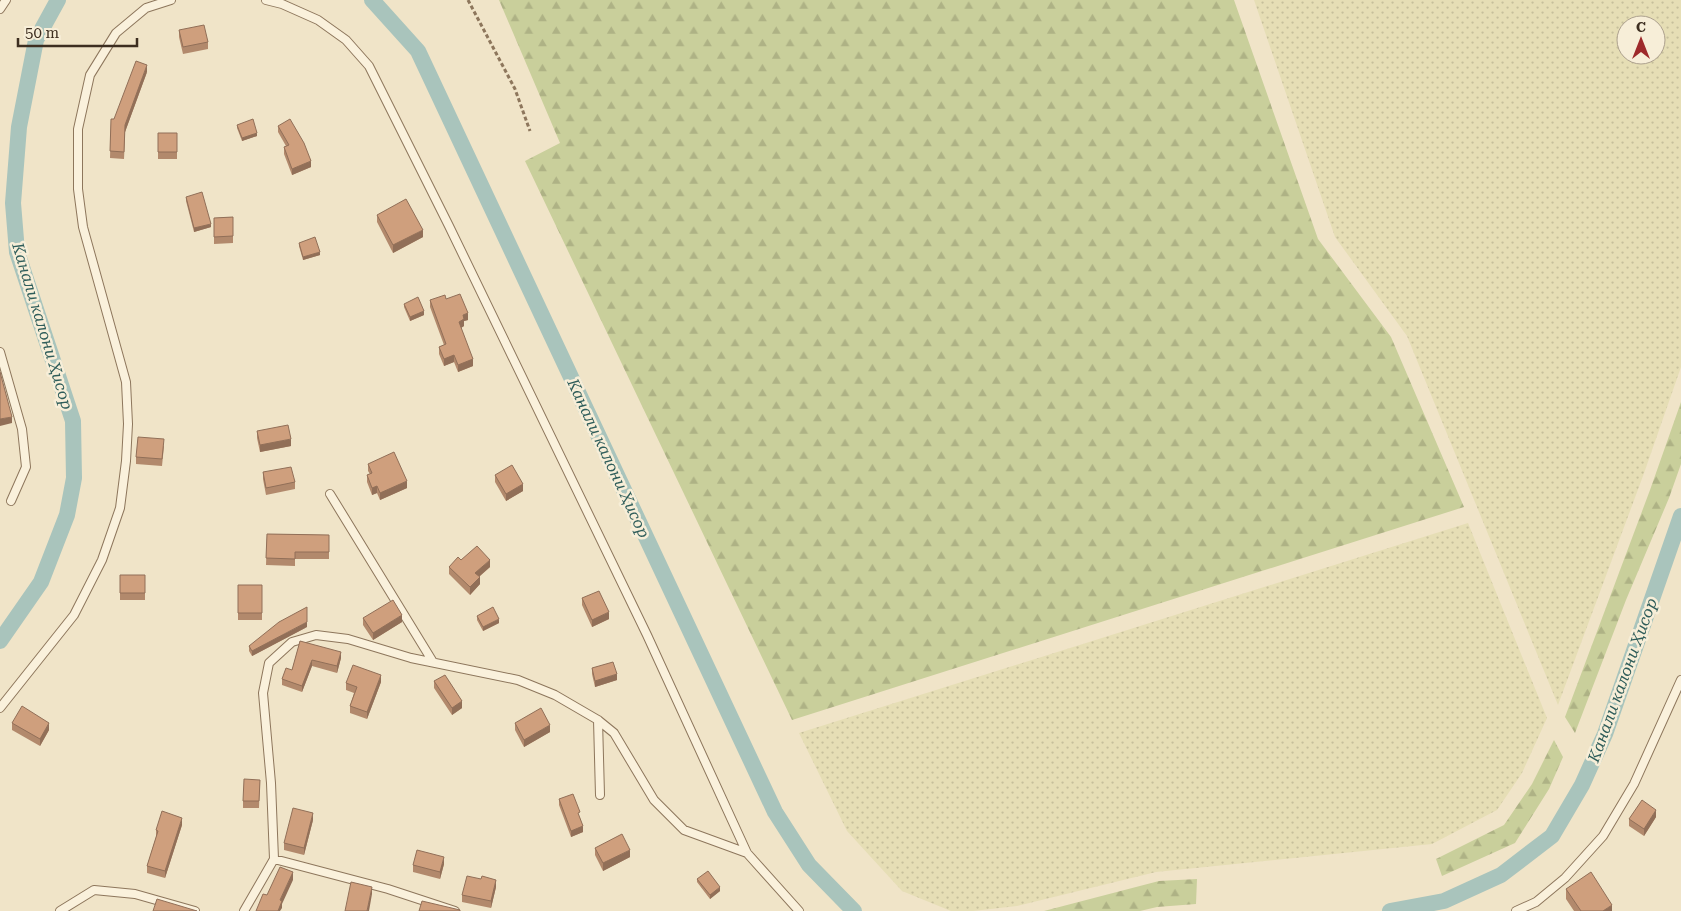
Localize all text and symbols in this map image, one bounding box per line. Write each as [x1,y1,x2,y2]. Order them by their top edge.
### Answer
scale bar [18,15,136,47]
north arrow [1616,15,1666,65]
text: С [1636,19,1646,35]
text: 50 m [25,24,60,42]
water label: Канали калони Ҳисор [8,240,77,412]
water label: Канали калони Ҳисор [563,375,654,541]
water label: Канали калони Ҳисор [1584,595,1661,766]

